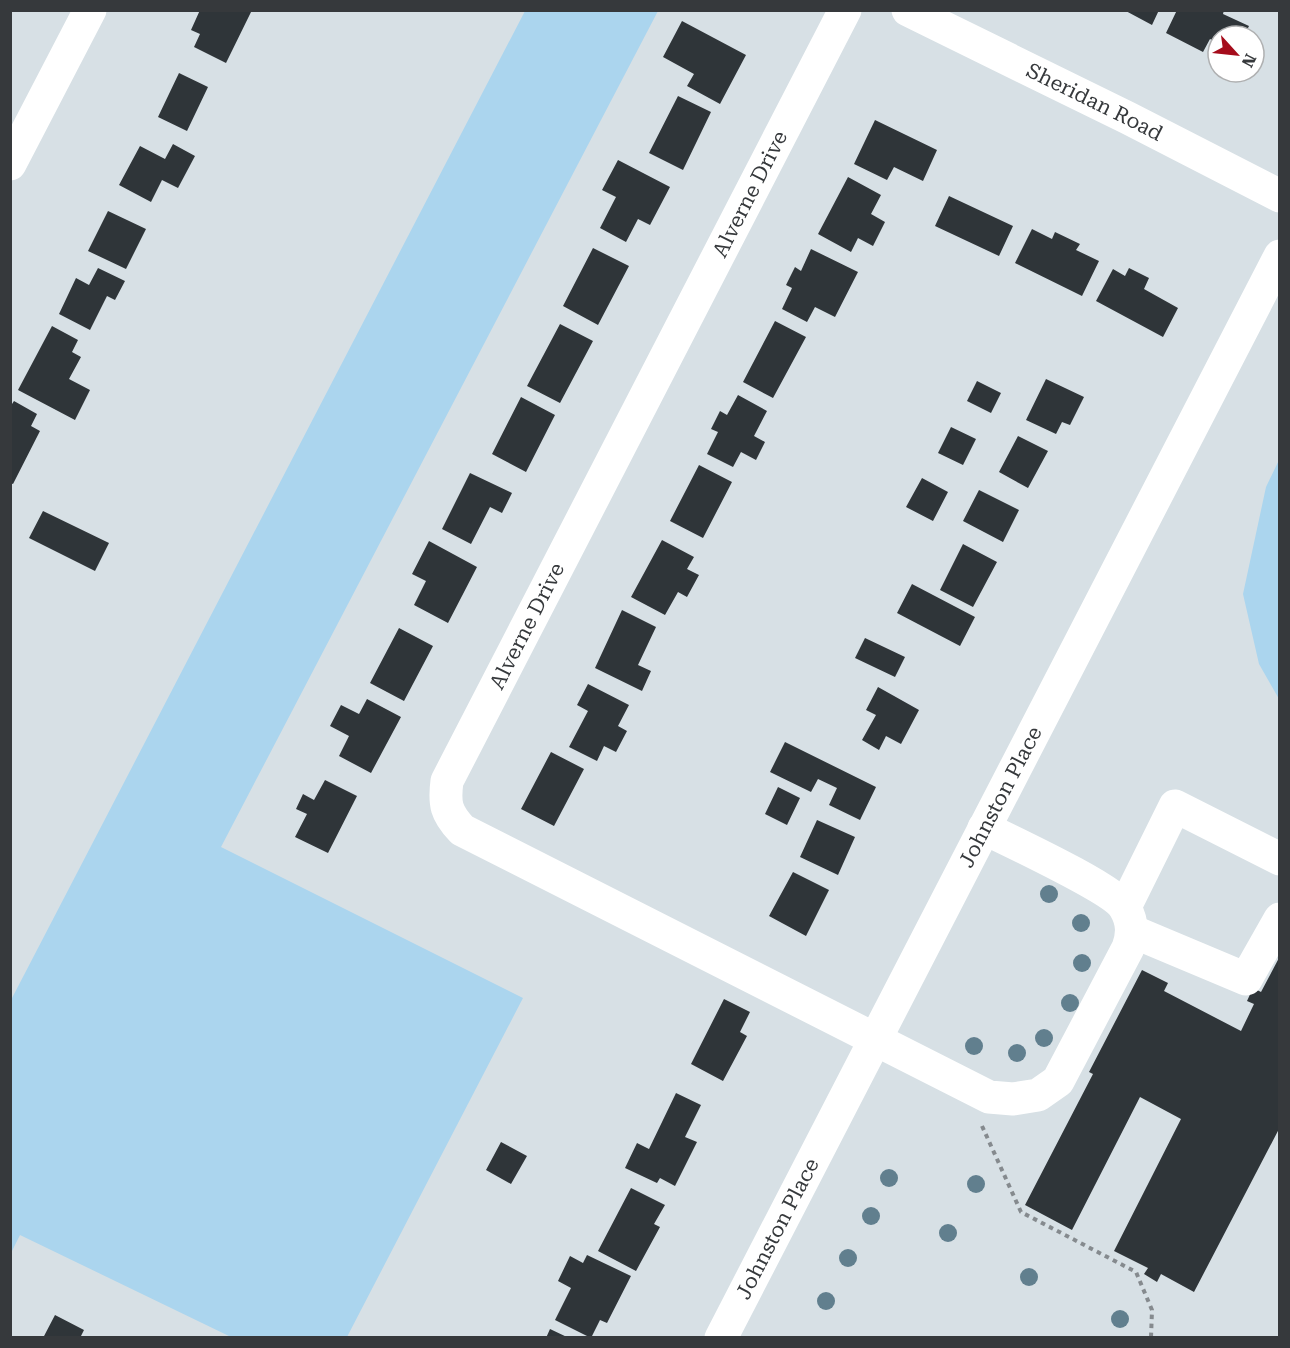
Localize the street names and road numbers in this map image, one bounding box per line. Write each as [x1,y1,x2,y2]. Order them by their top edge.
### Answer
street label: Sheridan Road [1023,58,1167,146]
street label: Alverne Drive [708,127,792,261]
street label: Alverne Drive [485,559,569,693]
street label: Johnston Place [954,722,1047,871]
street label: Johnston Place [731,1154,824,1303]

